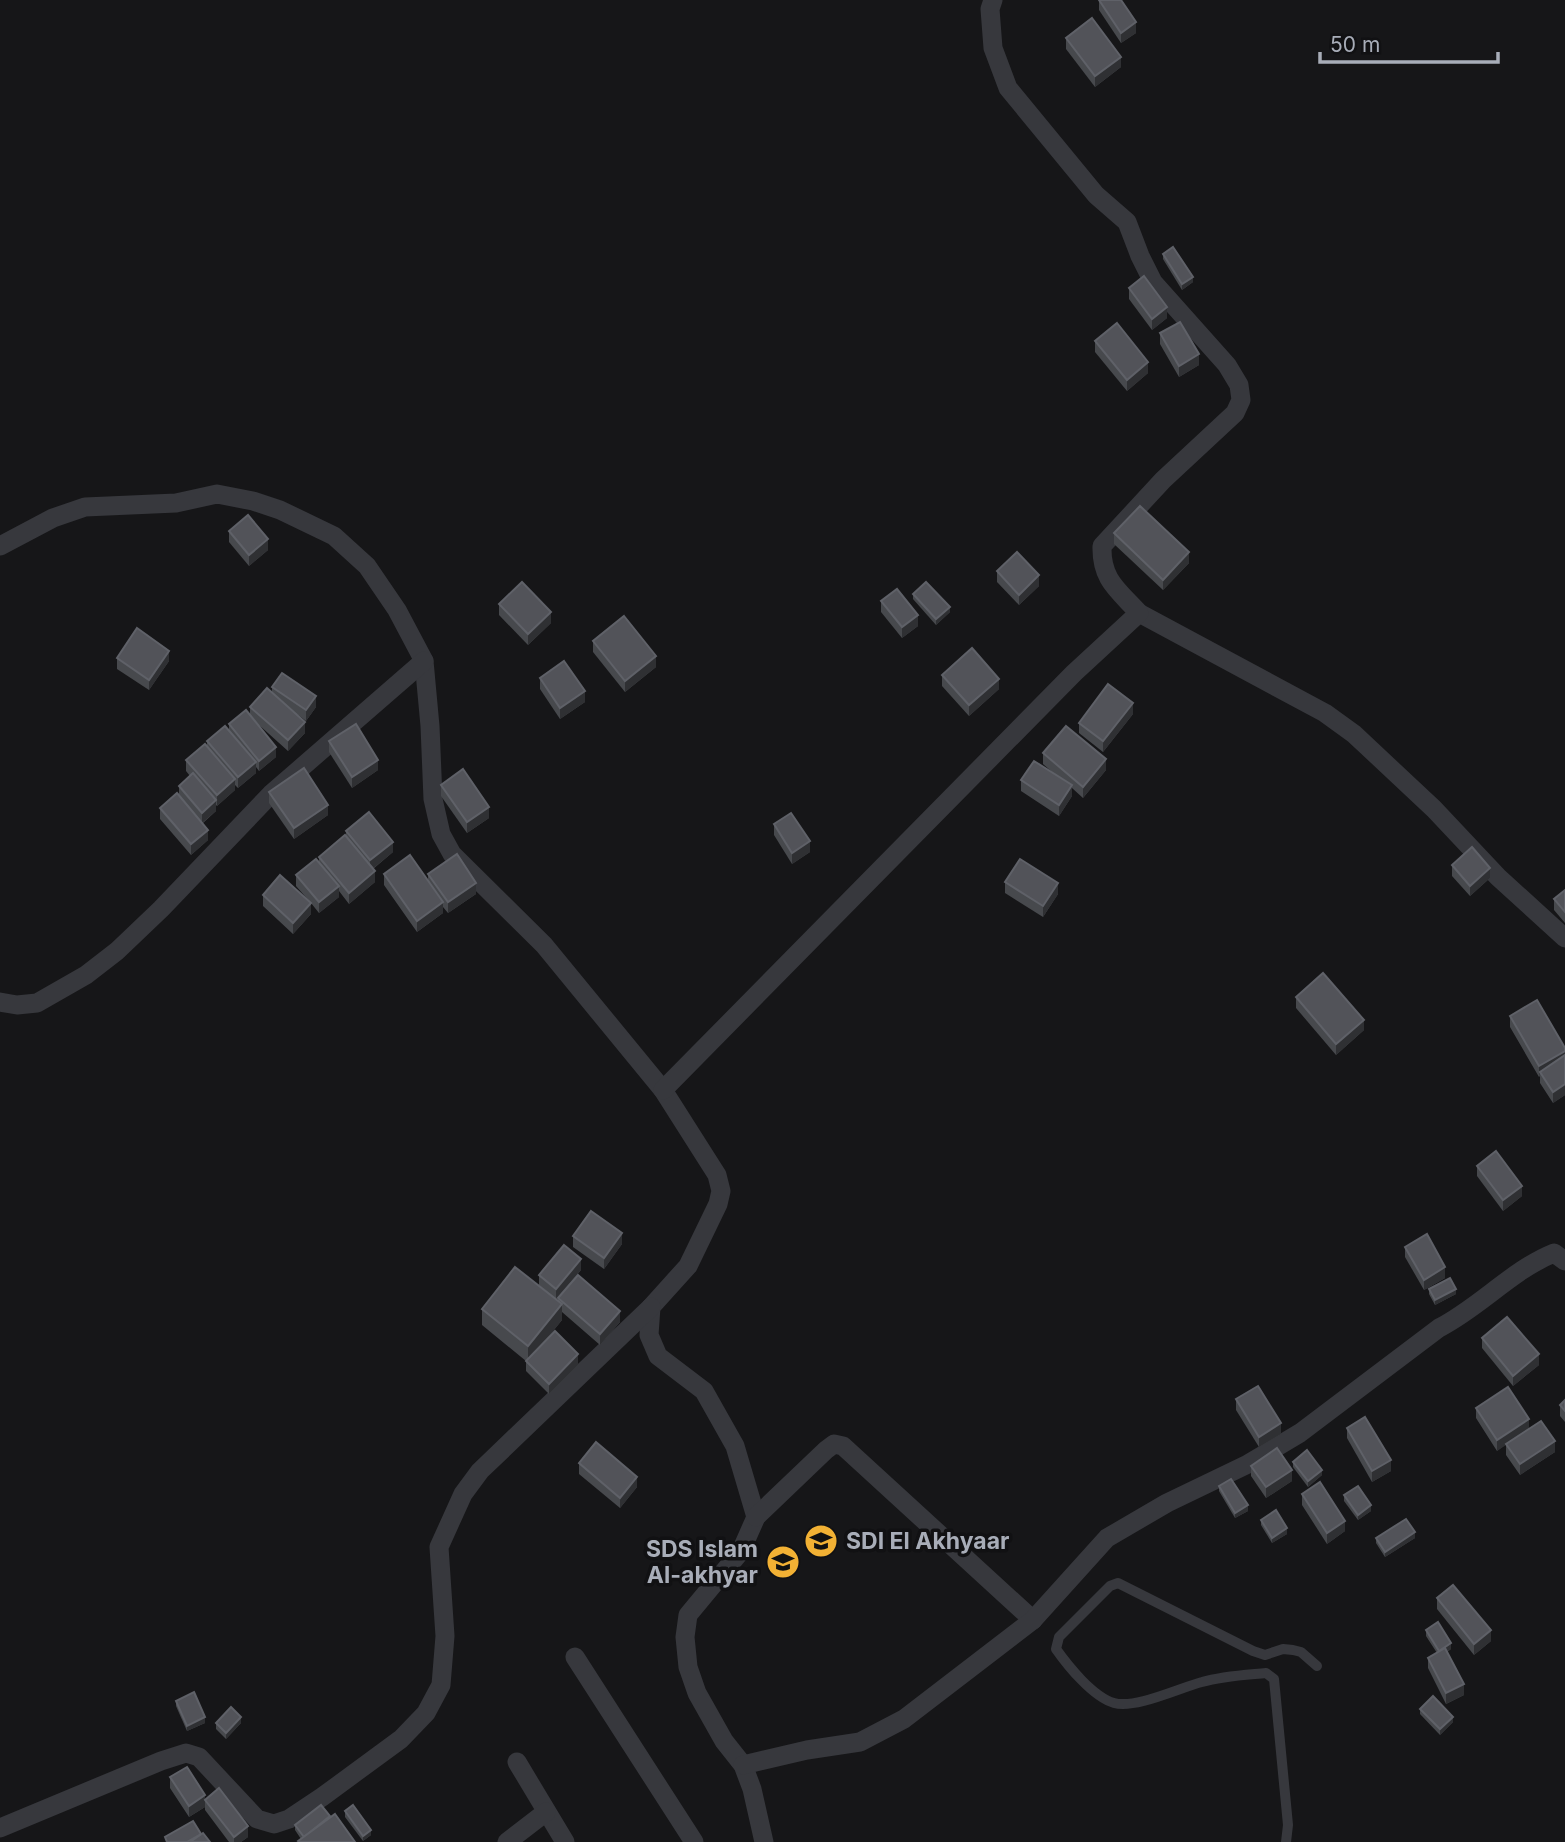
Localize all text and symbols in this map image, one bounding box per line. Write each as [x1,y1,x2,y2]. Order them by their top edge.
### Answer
scale bar [1320,21,1498,65]
text: 50 m [1330,32,1380,57]
school or university icon: SDI El Akhyaar [802,1522,840,1560]
place label: SDI El Akhyaar [846,1527,1009,1555]
place label: SDS Islam Al-akhyar [646,1535,758,1589]
school or university icon: SDS Islam Al-akhyar [764,1543,802,1581]

